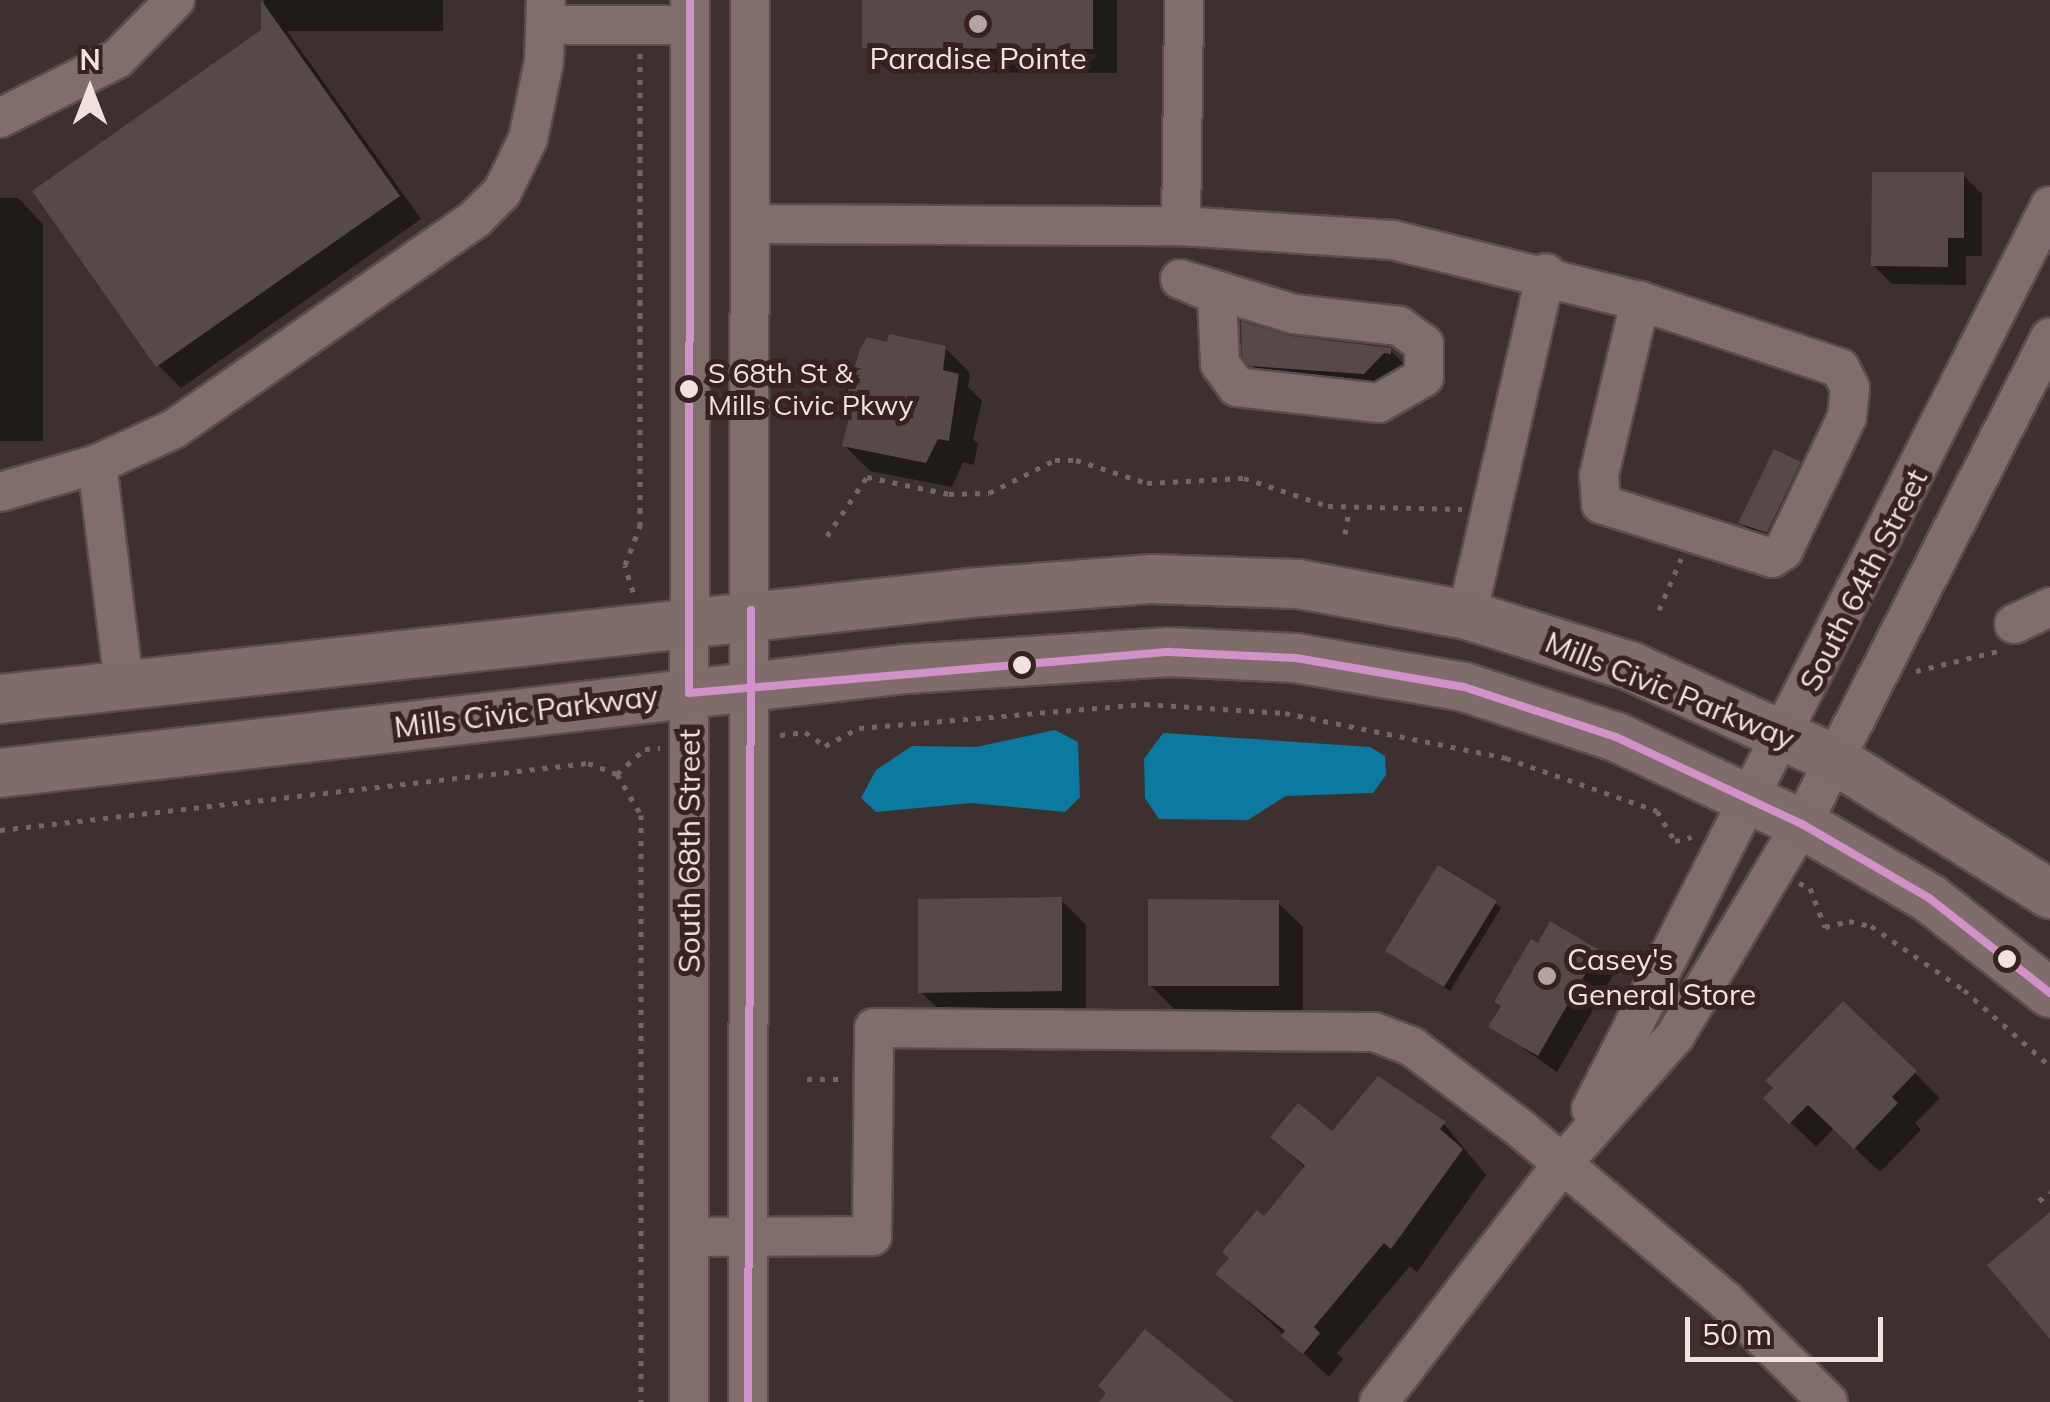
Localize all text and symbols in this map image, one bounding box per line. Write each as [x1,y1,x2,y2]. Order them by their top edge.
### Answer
marker: Paradise Pointe [967,13,989,35]
north arrow [40,40,140,140]
place label: Paradise Pointe [869,40,1087,76]
text: N [79,42,101,77]
place label: S 68th St & Mills Civic Pkwy [708,356,913,422]
marker: S 68th St & Mills Civic Pkwy [679,379,699,399]
street label: South 64th Street [1792,463,1934,697]
street label: Mills Civic Parkway [1540,624,1800,756]
unlabelled marker [1012,655,1032,675]
street label: Mills Civic Parkway [392,677,660,745]
street label: South 68th Street [671,729,707,973]
place label: Casey's General Store [1567,941,1756,1012]
unlabelled marker [1997,949,2017,969]
marker: Casey's General Store [1536,965,1558,987]
scale bar [1690,1297,1888,1359]
text: 50 m [1702,1315,1772,1353]

